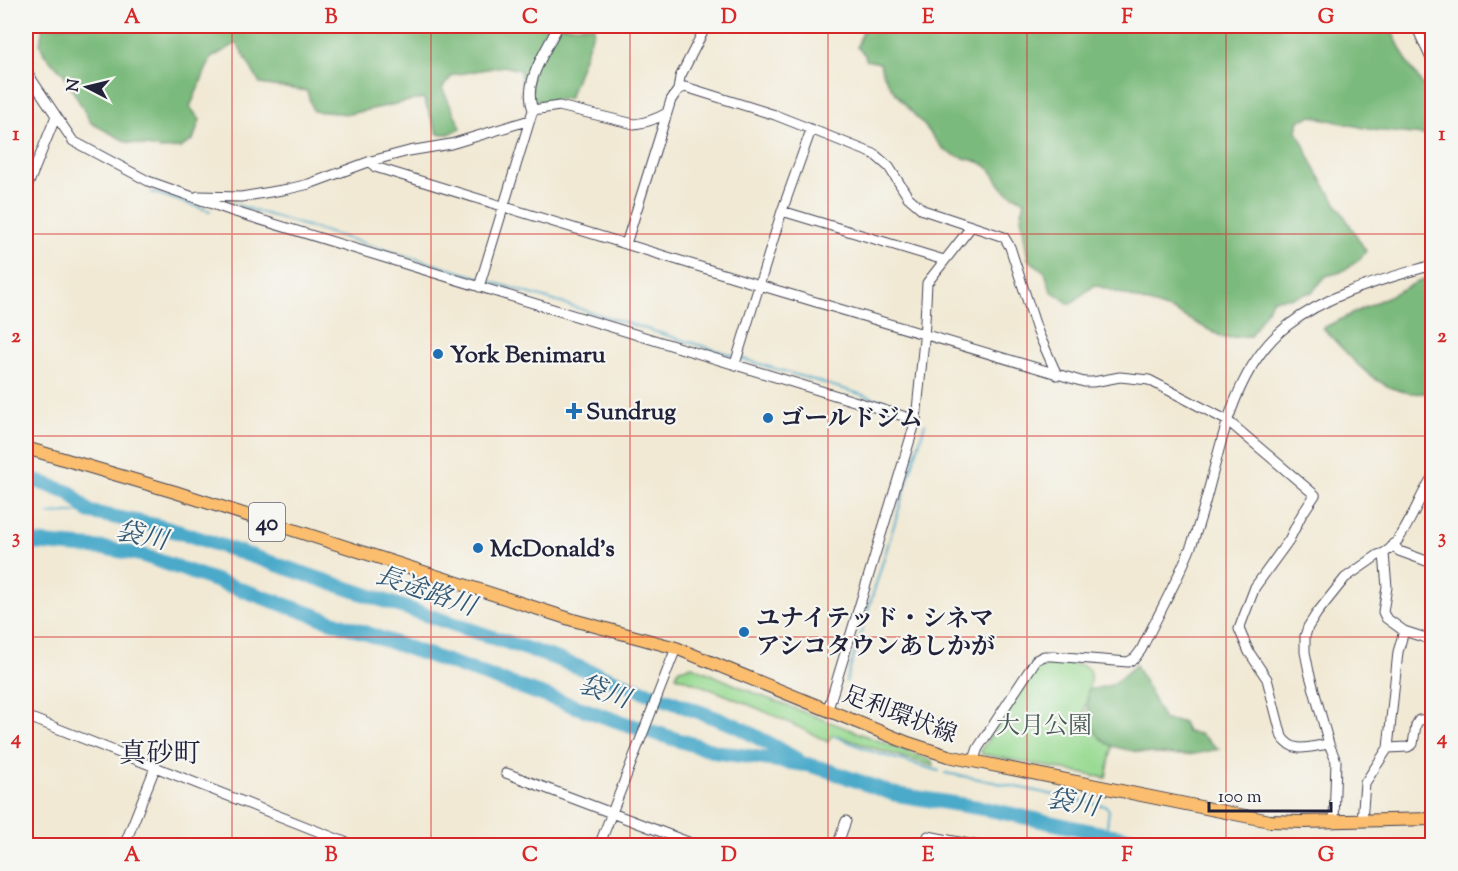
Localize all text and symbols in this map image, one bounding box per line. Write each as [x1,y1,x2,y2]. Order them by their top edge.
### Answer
text: A [124,4,141,33]
text: B [325,4,338,33]
text: C [522,4,538,33]
text: D [721,4,737,33]
text: E [922,4,935,33]
text: F [1121,4,1133,33]
text: G [1318,4,1335,33]
north arrow [57,57,117,117]
text: N [62,78,87,93]
text: 1 [13,121,20,150]
text: 1 [1439,121,1446,150]
text: 2 [11,323,21,352]
text: 2 [1437,323,1447,352]
place label: York Benimaru [450,339,606,373]
marker: York Benimaru [431,347,445,361]
place label: Sundrug [586,396,676,430]
place label: ゴールドジム [780,403,923,437]
marker: Sundrug [567,404,581,418]
marker: ゴールドジム [761,411,775,425]
road number: 40 [249,503,285,541]
water label: 袋川 [112,514,174,562]
text: 3 [12,524,20,553]
text: 3 [1438,524,1446,553]
place label: McDonald's [490,533,615,567]
marker: McDonald's [471,541,485,555]
water label: 長途路川 [370,558,483,628]
place label: ユナイテッド・シネマ アシコタウンあしかが [756,603,995,665]
marker: ユナイテッド・シネマ アシコタウンあしかが [737,625,751,639]
water label: 袋川 [574,667,638,720]
street label: 足利環状線 [837,678,961,753]
park label: 大月公園 [996,710,1092,744]
text: 4 [10,725,21,754]
text: 4 [1436,725,1447,754]
district label: 真砂町 [120,736,201,775]
scale bar [1209,775,1330,813]
water label: 袋川 [1044,782,1104,828]
text: 100 m [1218,785,1262,811]
text: A [124,842,141,871]
text: B [325,842,338,871]
text: C [522,842,538,871]
text: D [721,842,737,871]
text: E [922,842,935,871]
text: F [1121,842,1133,871]
text: G [1318,842,1335,871]

